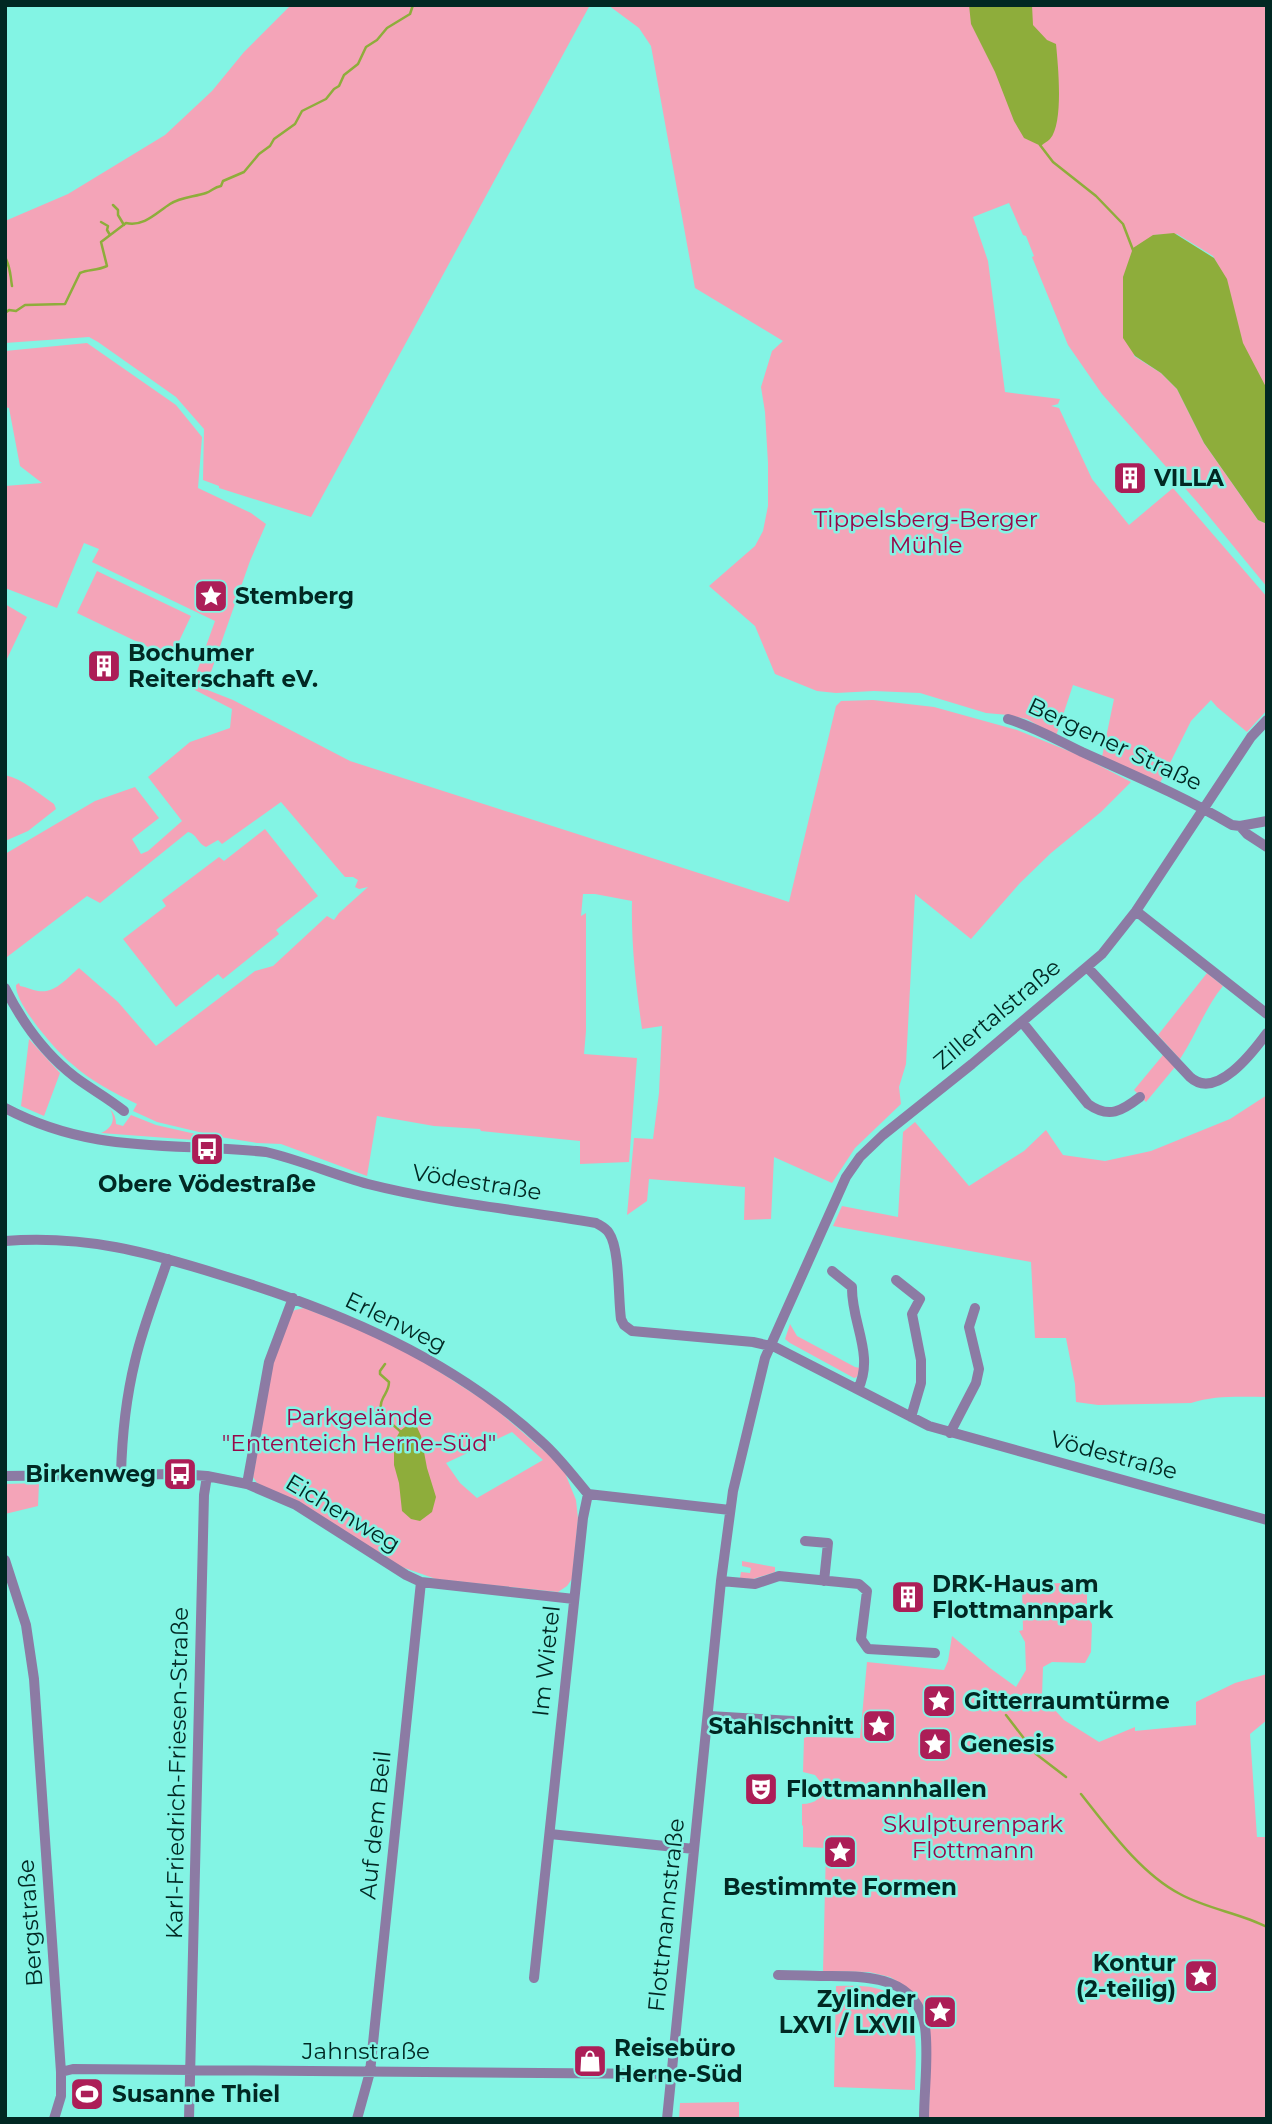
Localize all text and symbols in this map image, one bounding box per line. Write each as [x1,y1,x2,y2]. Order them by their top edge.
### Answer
building icon: VILLA [1111,459,1149,497]
place label: VILLA [1153,464,1224,492]
park label: Tippelsberg-Berger Mühle [814,505,1038,559]
place icon: Stemberg [192,577,230,615]
place label: Stemberg [235,582,354,610]
place label: Bochumer Reiterschaft eV. [128,639,318,693]
building icon: Bochumer Reiterschaft eV. [85,647,123,685]
street label: Bergener Straße [1023,691,1207,797]
street label: Zillertalstraße [928,953,1066,1075]
bus stop icon: Obere Vödestraße [188,1130,226,1168]
street label: Vödestraße [410,1158,544,1206]
place label: Obere Vödestraße [98,1170,316,1198]
street label: Erlenweg [341,1285,451,1359]
park label: Parkgelände "Ententeich Herne-Süd" [222,1403,496,1457]
street label: Vödestraße [1047,1425,1181,1485]
bus stop icon: Birkenweg [161,1455,199,1493]
place label: Birkenweg [25,1460,156,1488]
street label: Eichenweg [281,1468,405,1558]
place label: DRK-Haus am Flottmannpark [932,1570,1114,1624]
building icon: DRK-Haus am Flottmannpark [889,1578,927,1616]
street label: Im Wietel [526,1604,566,1718]
street label: Karl-Friedrich-Friesen-Straße [160,1607,194,1939]
place icon: Gitterraumtürme [920,1682,958,1720]
place label: Gitterraumtürme [964,1687,1170,1715]
place icon: Stahlschnitt [860,1707,898,1745]
place label: Stahlschnitt [709,1712,854,1740]
place icon: Genesis [916,1725,954,1763]
place label: Genesis [960,1730,1054,1758]
street label: Auf dem Beil [353,1749,397,1901]
theatre icon: Flottmannhallen [742,1770,780,1808]
place label: Flottmannhallen [786,1775,987,1803]
park label: Skulpturenpark Flottmann [883,1810,1063,1864]
street label: Flottmannstraße [642,1817,690,2013]
place icon: Bestimmte Formen [821,1833,859,1871]
street label: Bergstraße [12,1858,48,1988]
place label: Bestimmte Formen [723,1873,957,1901]
place label: Kontur (2-teilig) [1076,1949,1176,2003]
place icon: Kontur (2-teilig) [1182,1957,1220,1995]
place label: Zylinder LXVI / LXVII [779,1985,916,2039]
place icon: Zylinder LXVI / LXVII [921,1993,959,2031]
place label: Reisebüro Herne-Süd [614,2034,743,2088]
street label: Jahnstraße [301,2037,430,2065]
shop icon: Reisebüro Herne-Süd [571,2042,609,2080]
sports icon: Susanne Thiel [68,2075,106,2113]
place label: Susanne Thiel [112,2080,280,2108]

